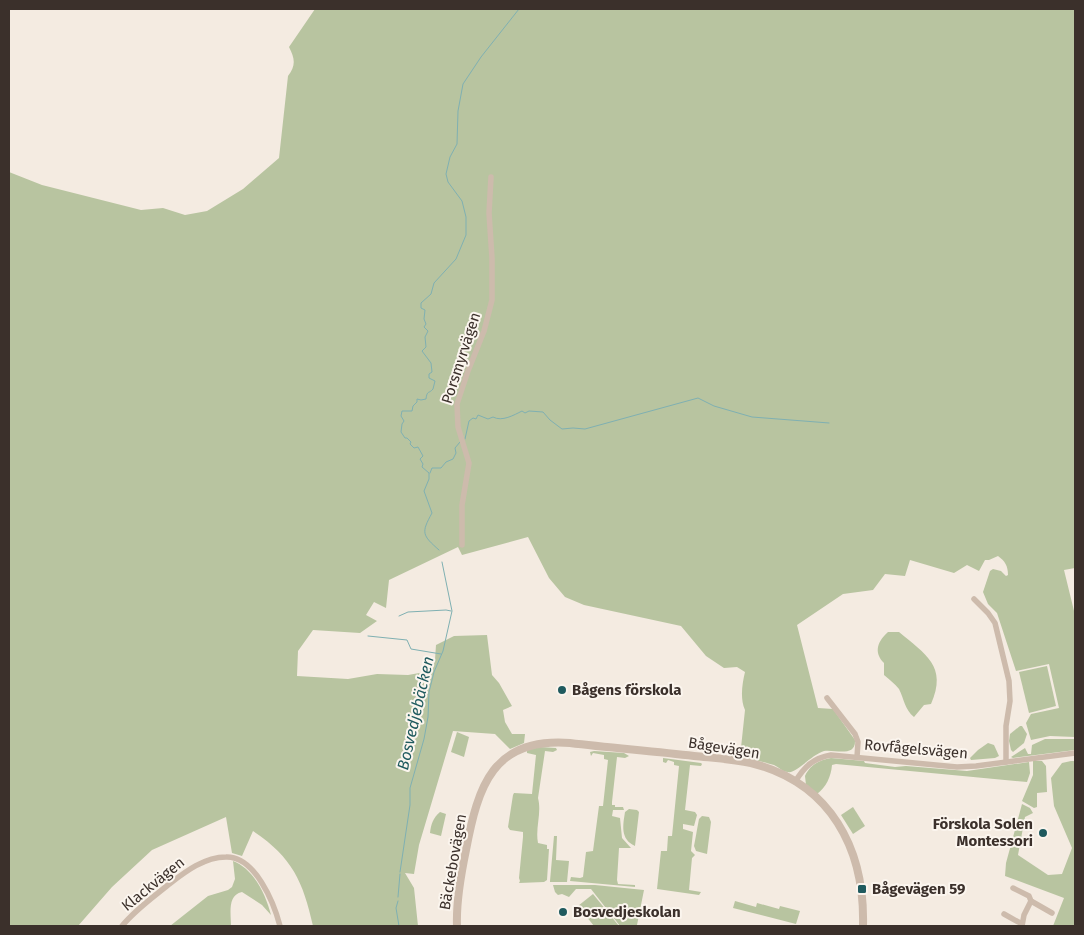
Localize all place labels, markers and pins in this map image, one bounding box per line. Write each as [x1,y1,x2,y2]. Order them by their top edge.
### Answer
place label: Bågens förskola [572,681,681,699]
marker: Bågens förskola [556,684,568,696]
place label: Förskola Solen Montessori [933,815,1033,850]
marker: Förskola Solen Montessori [1037,827,1049,839]
place label: Bågevägen 59 [872,880,966,898]
marker: Bågevägen 59 [856,883,868,895]
place label: Bosvedjeskolan [573,903,681,921]
marker: Bosvedjeskolan [557,906,569,918]

